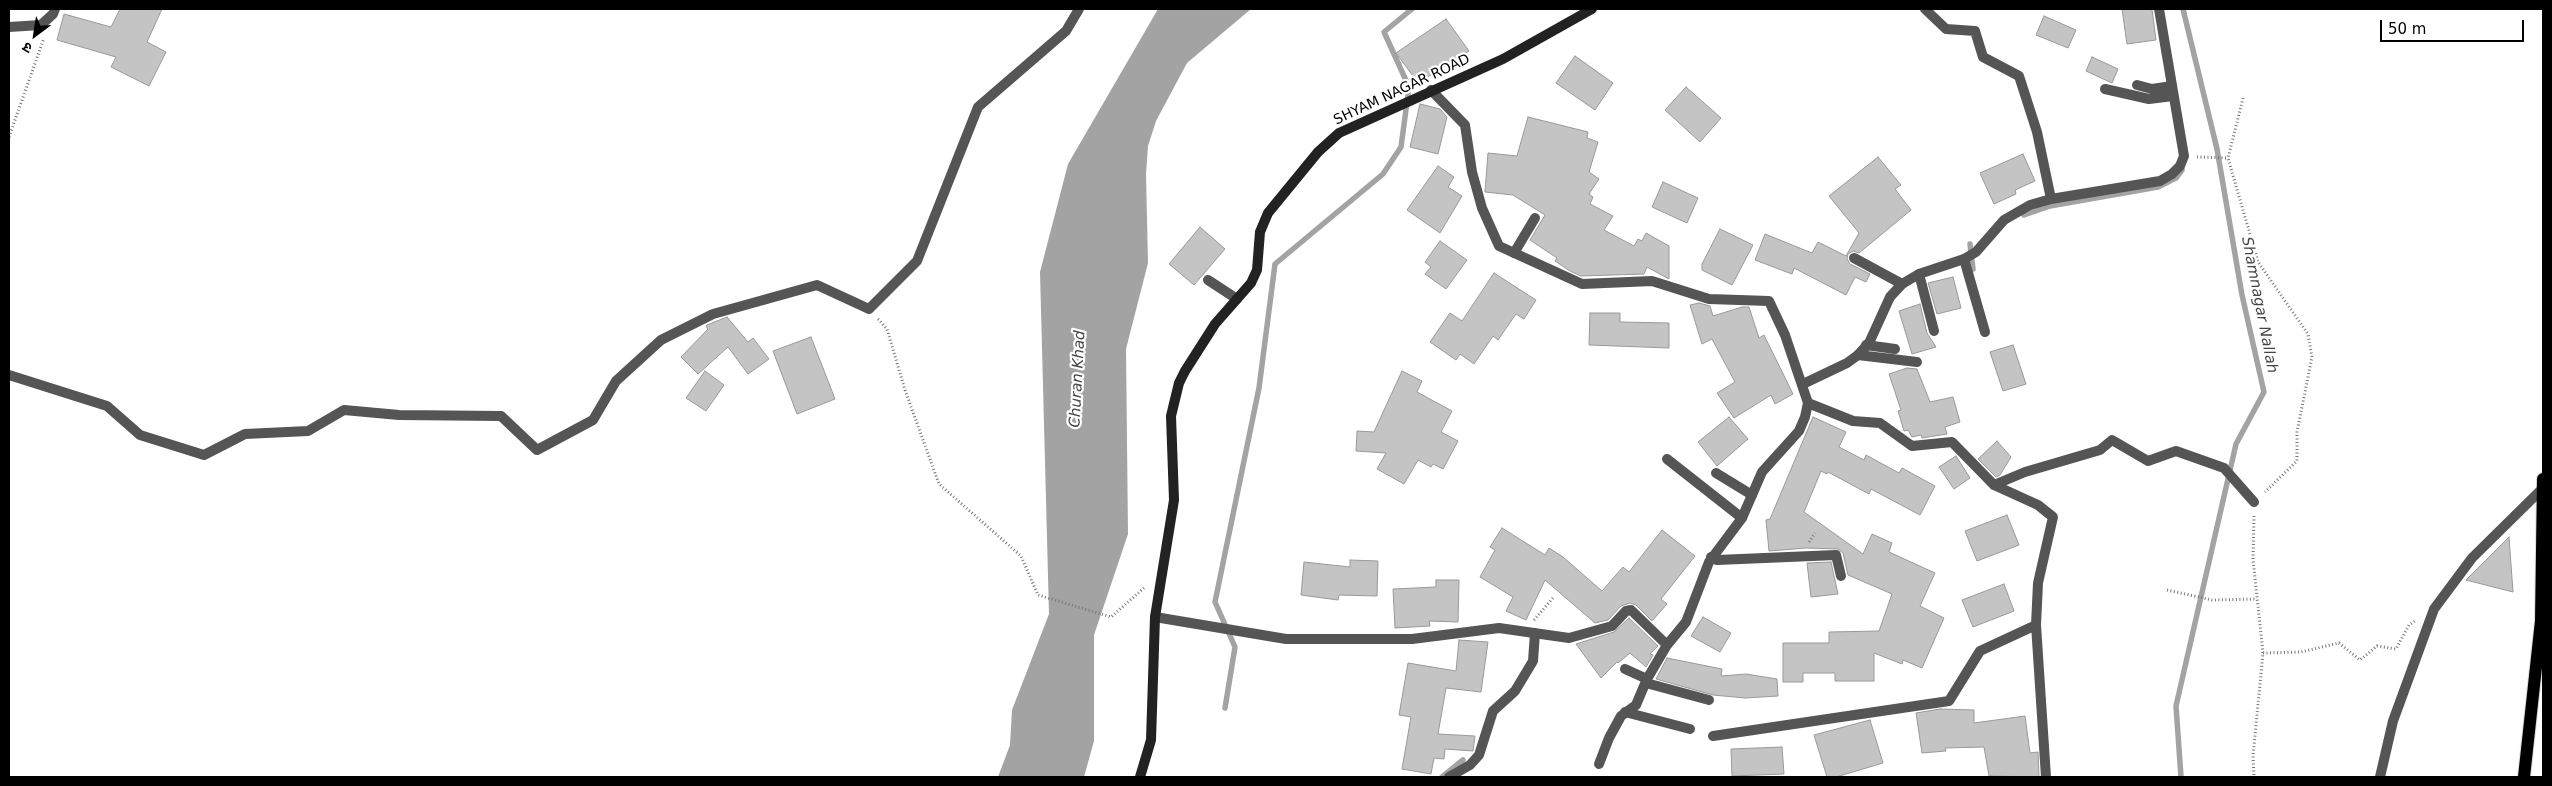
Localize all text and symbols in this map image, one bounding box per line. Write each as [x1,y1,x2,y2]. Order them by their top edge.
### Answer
north arrow [10,10,60,60]
scale bar [2382,10,2526,42]
text: 50 m [2388,20,2426,38]
text: उ [20,39,35,57]
street label: SHYAM NAGAR ROAD [1331,51,1473,129]
water label: Shamnagar Nallah [2237,235,2281,375]
water label: Churan Khad [1066,330,1090,428]

